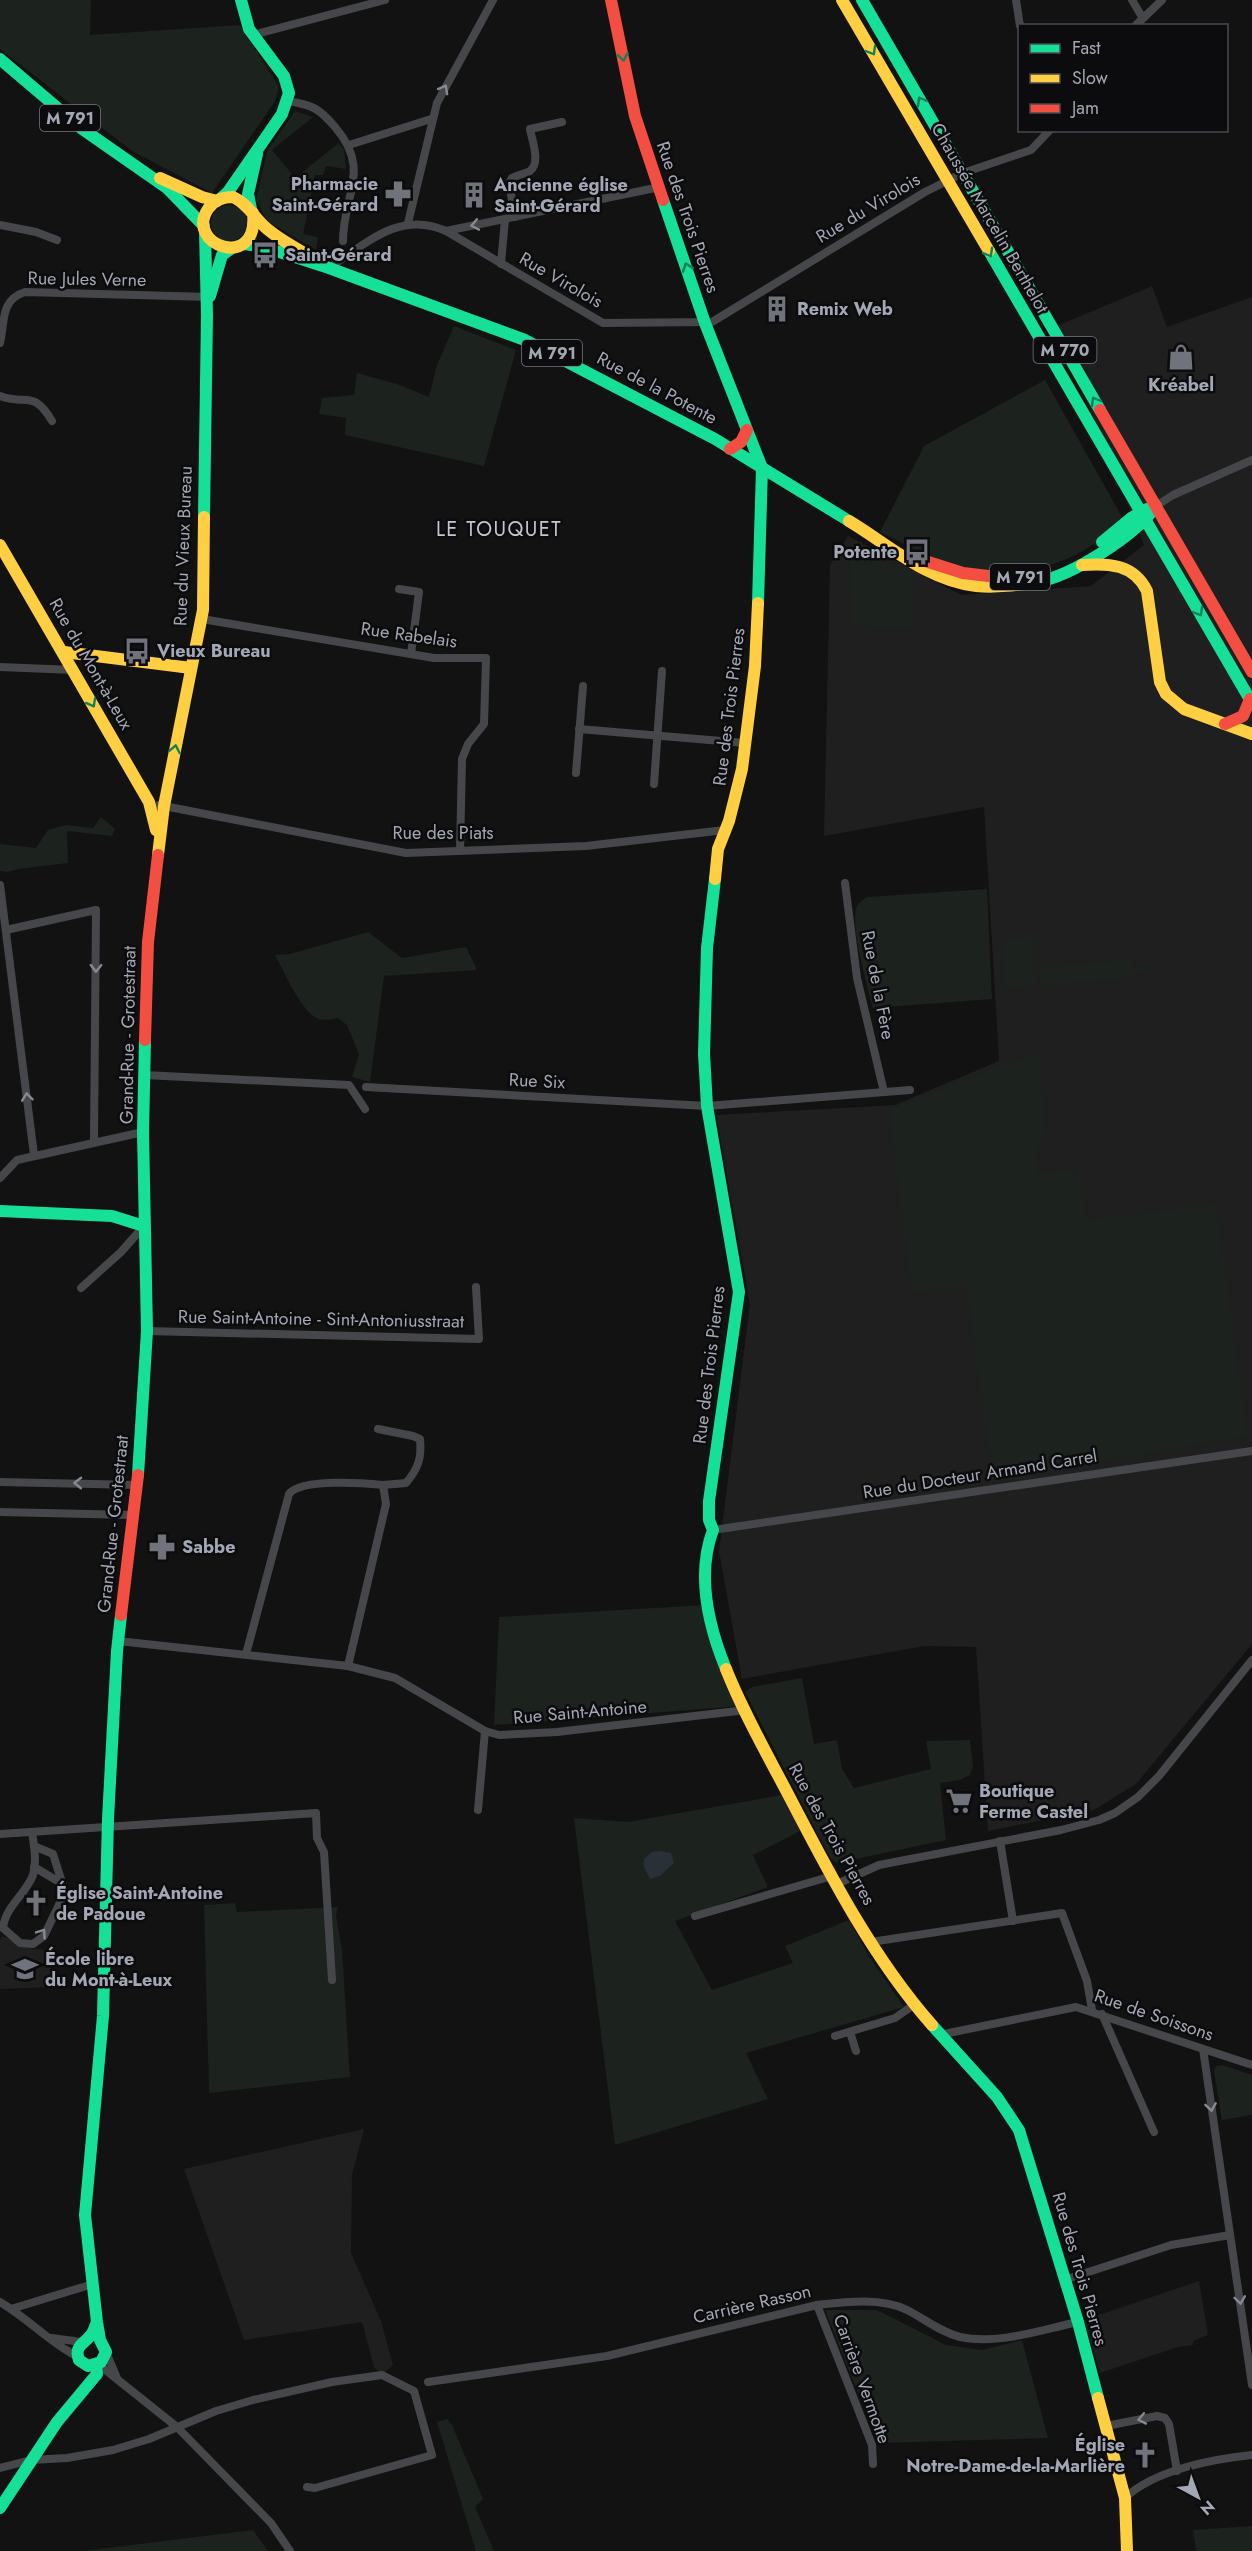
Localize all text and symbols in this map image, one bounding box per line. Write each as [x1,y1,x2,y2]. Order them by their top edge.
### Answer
legend [1018,24,1228,132]
text: Fast [1072,35,1101,61]
one-way arrow [864,45,876,55]
one-way arrow [616,52,629,62]
text: Slow [1072,65,1109,91]
one-way arrow [436,85,448,95]
text: Jam [1070,95,1099,121]
one-way arrow [916,97,928,107]
road number: M 791 [40,105,100,131]
street label: Chaussée Marcelin Berthelot [925,118,1056,319]
street label: Rue des Trois Pierres [650,138,726,296]
street label: Rue du Virolois [811,167,925,249]
place label: Pharmacie Saint-Gérard [271,171,378,218]
place label: Ancienne église Saint-Gérard [493,172,628,219]
pharmacy icon: Pharmacie Saint-Gérard [383,179,413,209]
building icon: Ancienne église Saint-Gérard [459,180,489,210]
one-way arrow [471,218,481,231]
bus stop icon: Saint-Gérard [250,240,280,270]
place label: Saint-Gérard [285,242,392,268]
street label: Rue Virolois [514,246,608,314]
one-way arrow [982,247,994,257]
one-way arrow [681,263,694,273]
street label: Rue Jules Verne [27,265,147,293]
building icon: Remix Web [762,294,792,324]
place label: Remix Web [797,296,893,322]
road number: M 770 [1034,337,1096,363]
road number: M 791 [522,340,582,366]
shop icon: Kréabel [1166,342,1196,372]
street label: Rue de la Potente [592,345,722,431]
place label: Kréabel [1148,372,1214,398]
one-way arrow [1091,397,1102,407]
street label: Rue du Vieux Bureau [167,465,199,627]
district label: LE TOUQUET [436,515,562,544]
bus stop icon: Potente [902,537,932,567]
place label: Potente [833,539,897,565]
road number: M 791 [990,564,1050,590]
street label: Rue du Mont-à-Leux [43,593,140,735]
one-way arrow [1191,606,1203,616]
street label: Rue Rabelais [359,615,459,655]
street label: Rue des Trois Pierres [706,627,752,787]
bus stop icon: Vieux Bureau [122,636,152,666]
place label: Vieux Bureau [156,638,271,664]
one-way arrow [85,697,97,707]
one-way arrow [168,744,181,754]
street label: Rue des Piats [392,820,494,846]
street label: Rue de la Fère [855,928,901,1042]
street label: Grand-Rue - Grotestraat [113,945,143,1124]
one-way arrow [90,964,102,973]
street label: Rue Six [508,1067,566,1095]
one-way arrow [21,1092,34,1101]
street label: Rue des Trois Pierres [686,1285,732,1445]
street label: Rue Saint-Antoine - Sint-Antoniusstraat [178,1304,465,1335]
street label: Grand-Rue - Grotestraat [91,1433,135,1614]
street label: Rue du Docteur Armand Carrel [861,1443,1099,1505]
one-way arrow [74,1477,83,1490]
pharmacy icon: Sabbe [147,1532,177,1562]
place label: Sabbe [182,1534,235,1560]
street label: Rue Saint-Antoine [512,1693,648,1731]
street label: Rue des Trois Pierres [782,1758,882,1910]
place label: Boutique Ferme Castel [979,1778,1088,1825]
supermarket icon: Boutique Ferme Castel [944,1786,974,1816]
place label: Église Saint-Antoine de Padoue [56,1880,223,1927]
church icon: Église Saint-Antoine de Padoue [21,1888,51,1918]
one-way arrow [35,1929,46,1940]
place label: École libre du Mont-à-Leux [45,1946,173,1993]
school or university icon: École libre du Mont-à-Leux [10,1954,40,1984]
street label: Rue de Soissons [1091,1982,1217,2048]
one-way arrow [1204,2102,1216,2111]
street label: Rue des Trois Pierres [1046,2189,1114,2349]
street label: Carrière Rasson [690,2278,814,2330]
one-way arrow [1233,2295,1245,2304]
street label: Carrière Vermotte [827,2311,897,2447]
one-way arrow [1137,2412,1147,2425]
place label: Église Notre-Dame-de-la-Marlière [906,2432,1125,2479]
church icon: Église Notre-Dame-de-la-Marlière [1130,2440,1160,2470]
north arrow [1168,2467,1228,2527]
text: N [1195,2495,1220,2521]

